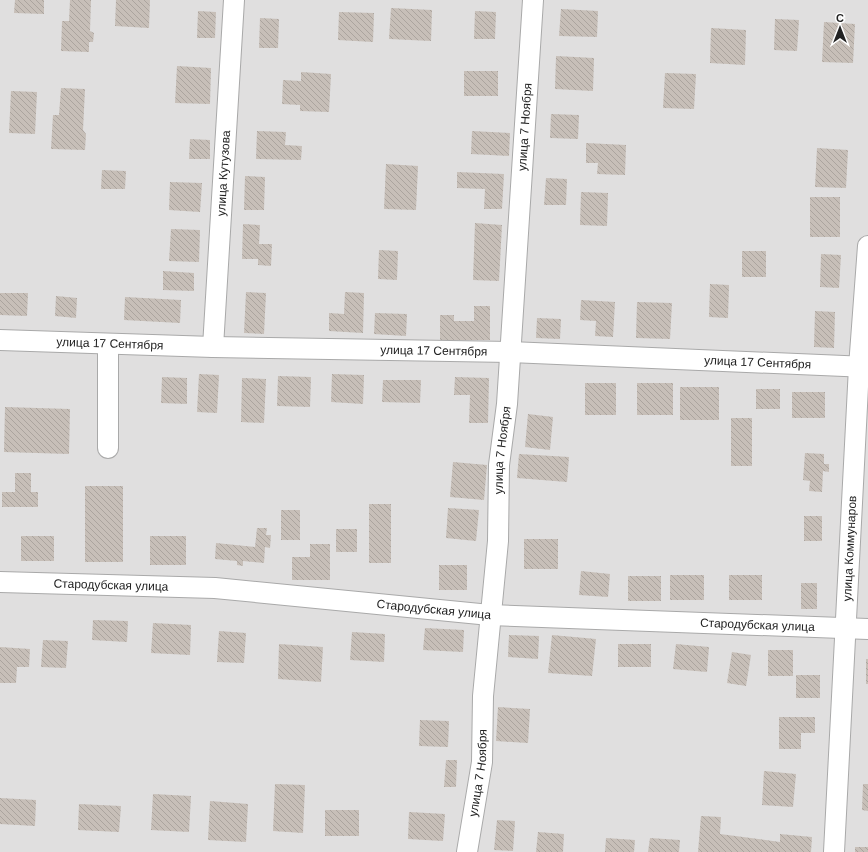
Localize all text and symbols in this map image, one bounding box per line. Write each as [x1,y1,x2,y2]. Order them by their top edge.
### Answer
north arrow [820,8,860,48]
text: С [836,12,844,24]
street label: улица 7 Ноября [515,83,535,172]
street label: улица Кутузова [214,130,233,217]
street label: улица 17 Сентября [56,335,164,352]
street label: улица 17 Сентября [380,343,487,359]
street label: улица 17 Сентября [704,353,811,372]
street label: улица 7 Ноября [492,405,514,494]
street label: улица Коммунаров [840,495,859,602]
street label: Стародубская улица [53,576,169,594]
street label: Стародубская улица [376,597,492,622]
street label: Стародубская улица [700,616,815,634]
street label: улица 7 Ноября [466,729,489,818]

